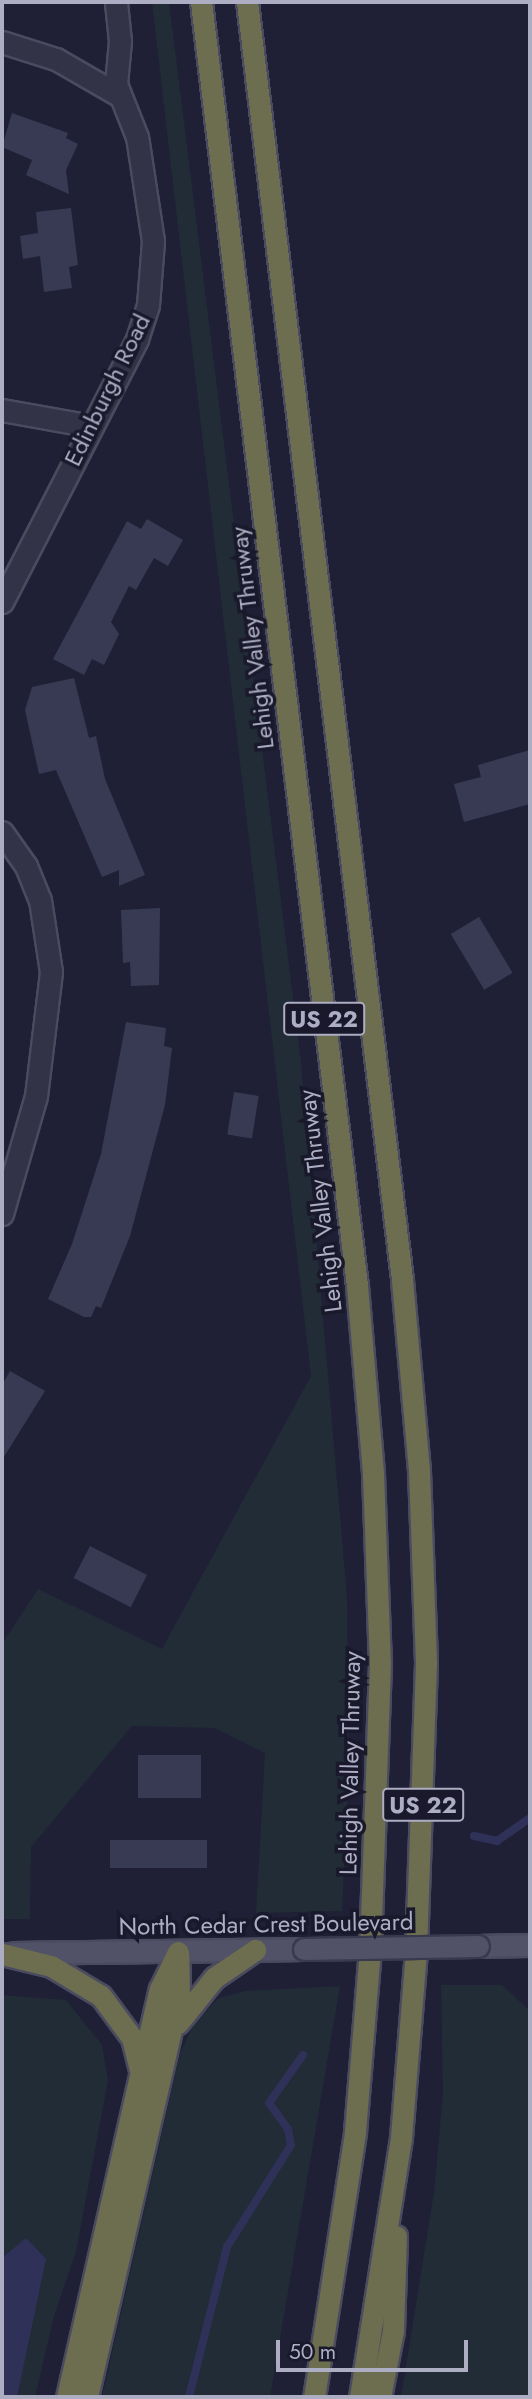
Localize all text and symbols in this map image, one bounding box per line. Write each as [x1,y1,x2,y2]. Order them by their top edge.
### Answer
street label: Edinburgh Road [58,309,156,471]
street label: Lehigh Valley Thruway [224,525,280,751]
road number: US 22 [282,1000,366,1038]
street label: Lehigh Valley Thruway [292,1088,348,1314]
street label: Lehigh Valley Thruway [334,1651,366,1875]
road number: US 22 [381,1786,465,1824]
street label: North Cedar Crest Boulevard [118,1907,414,1941]
scale bar [280,2326,472,2370]
text: 50 m [289,2337,336,2367]

